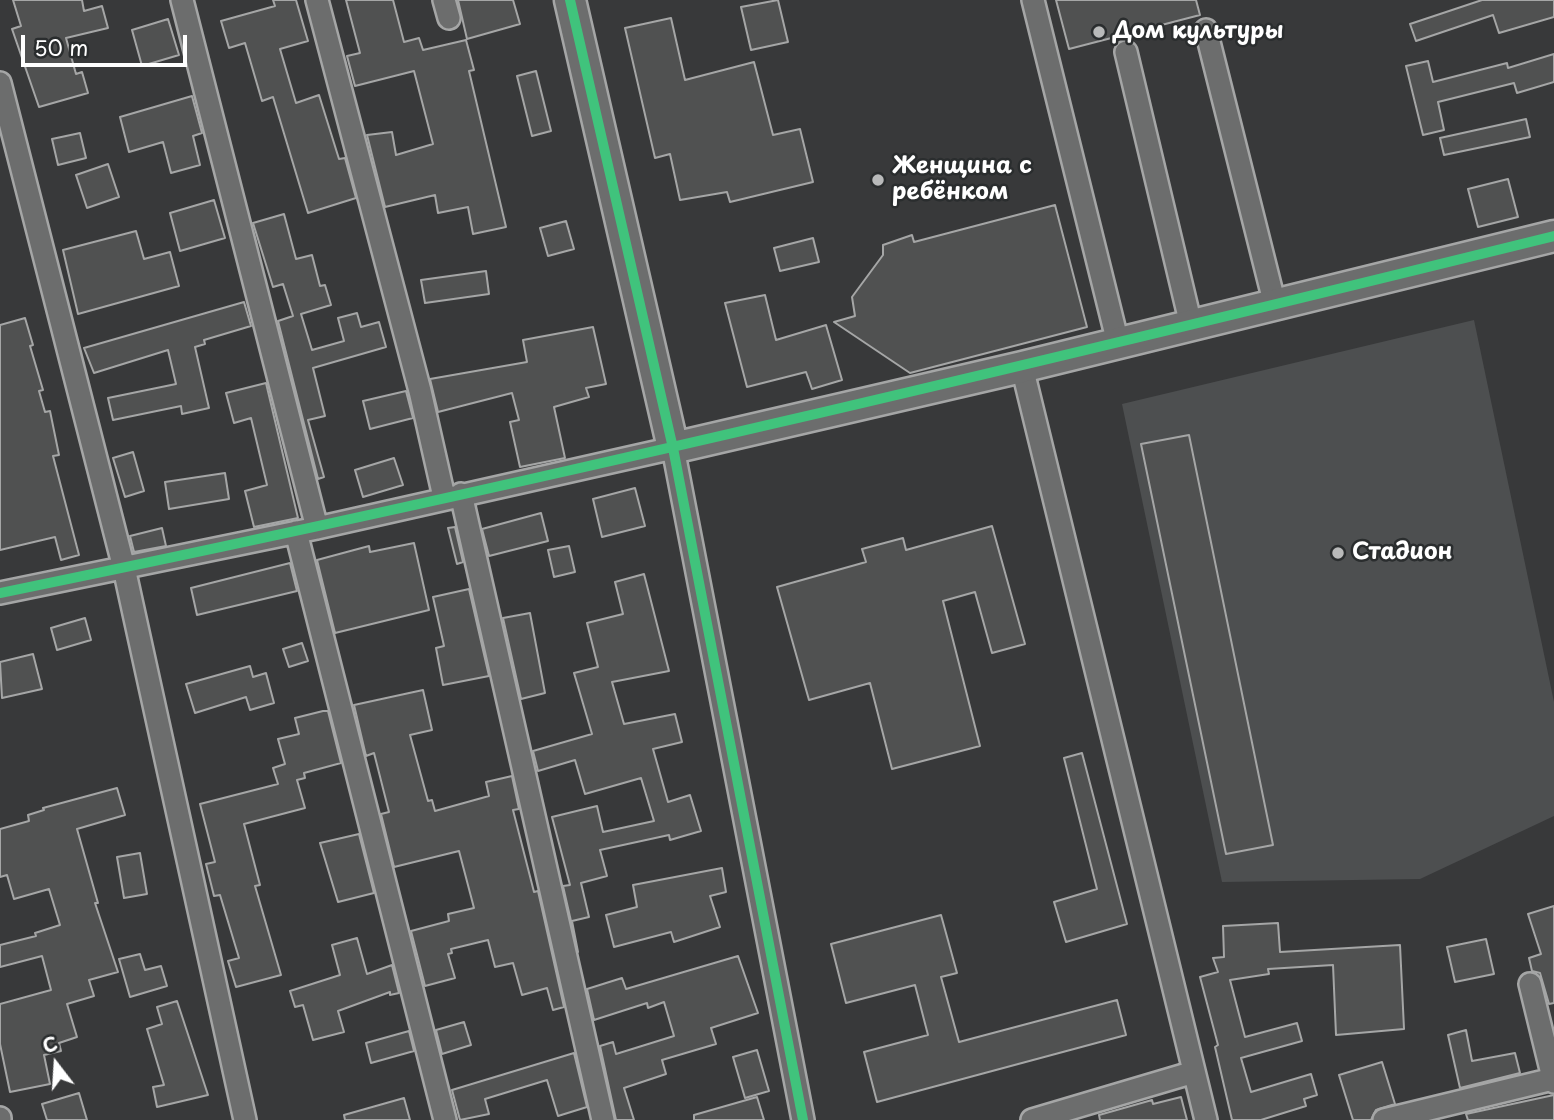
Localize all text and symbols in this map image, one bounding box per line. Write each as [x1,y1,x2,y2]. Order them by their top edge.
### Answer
place label: Дом культуры [1113,18,1284,46]
scale bar [24,21,191,65]
marker: Дом культуры [1091,24,1107,40]
text: 50 m [34,31,88,63]
place label: Женщина с ребёнком [892,153,1032,207]
marker: Женщина с ребёнком [870,172,886,188]
place label: Стадион [1352,539,1452,567]
marker: Стадион [1330,545,1346,561]
text: С [39,1028,61,1059]
north arrow [21,1029,91,1099]

